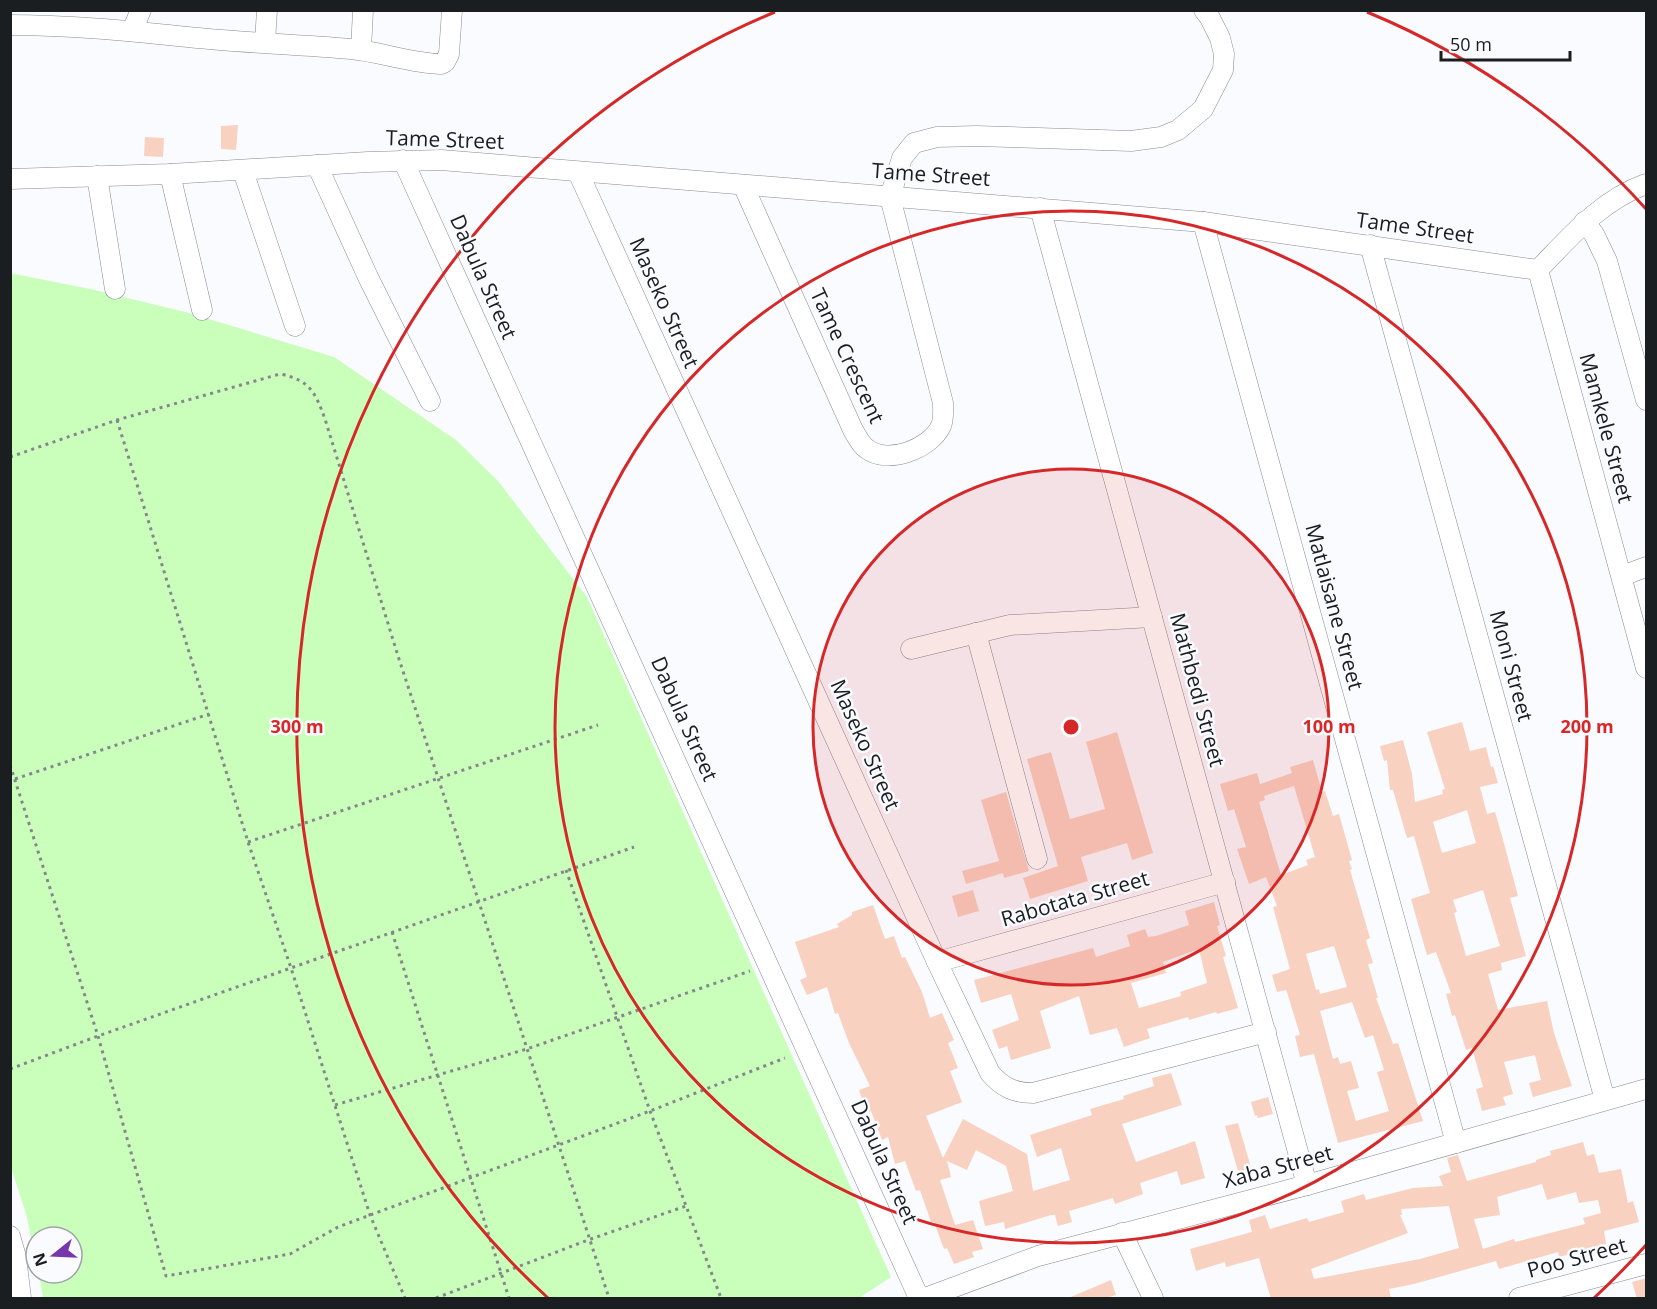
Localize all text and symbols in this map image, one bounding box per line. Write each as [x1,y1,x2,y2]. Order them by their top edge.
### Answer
scale bar [1441,24,1570,62]
text: 50 m [1450,32,1492,56]
street label: Tame Street [385,123,505,155]
street label: Tame Street [871,156,991,192]
street label: Tame Street [1354,205,1476,249]
street label: Dabula Street [444,210,524,343]
street label: Maseko Street [624,233,706,372]
street label: Tame Crescent [804,284,891,428]
street label: Mamkele Street [1574,350,1640,506]
street label: Matlaisane Street [1299,521,1371,693]
street label: Moni Street [1484,607,1540,724]
street label: Mathbedi Street [1164,610,1232,770]
street label: Dabula Street [645,652,725,785]
street label: Maseko Street [825,675,907,814]
text: 300 m [270,714,324,738]
text: 100 m [1302,714,1356,738]
text: 200 m [1560,714,1614,738]
centre of rings [1061,717,1081,737]
street label: Rabotata Street [998,864,1152,933]
street label: Dabula Street [845,1095,925,1228]
street label: Xaba Street [1220,1138,1336,1194]
north arrow [24,1225,84,1285]
street label: Poo Street [1524,1230,1630,1284]
text: N [27,1250,52,1269]

